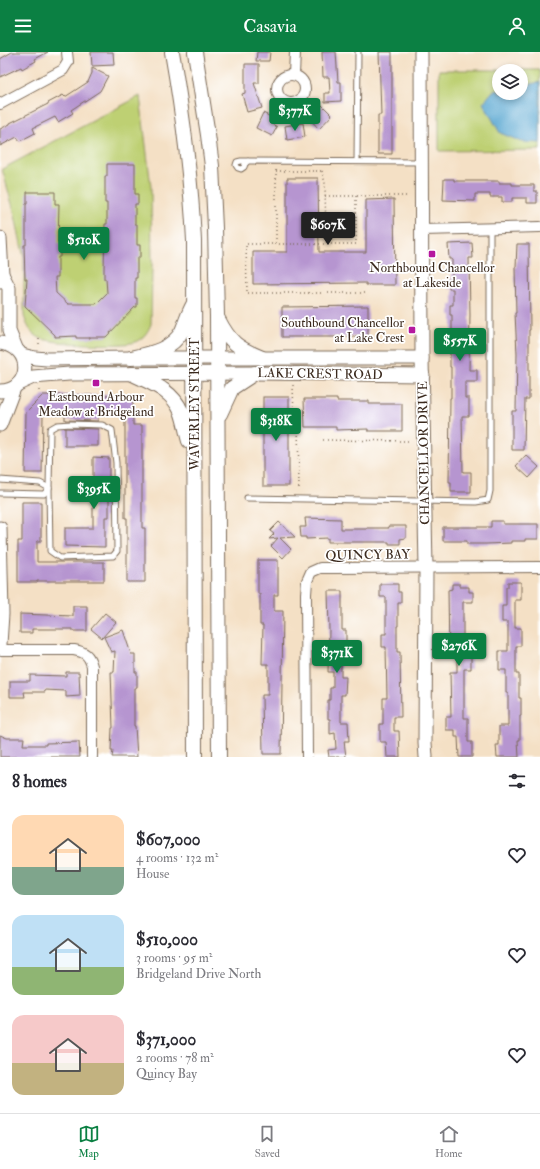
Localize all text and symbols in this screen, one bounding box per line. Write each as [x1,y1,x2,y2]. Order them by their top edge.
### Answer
icon: menu [12,15,34,37]
text: Casavia [243,15,297,38]
icon: person [506,15,528,37]
map controls [492,64,528,100]
button: layers [492,64,528,100]
pin: $377K [267,98,323,132]
text: $377K [278,103,312,119]
pin: $607K [300,212,356,246]
text: $607K [310,217,346,233]
pin: $510K [56,227,112,261]
text: $510K [67,232,101,248]
marker: Northbound Chancellor at Lakeside [427,249,437,259]
place label: Northbound Chancellor at Lakeside [369,260,495,291]
place label: Southbound Chancellor at Lake Crest [281,315,404,346]
marker: Southbound Chancellor at Lake Crest [407,325,417,335]
pin: $557K [432,328,488,362]
text: $557K [443,333,477,349]
street label: WAVERLEY STREET [187,337,203,471]
street label: LAKE CREST ROAD [257,365,383,383]
marker: Eastbound Arbour Meadow at Bridgeland [91,378,101,388]
street label: CHANCELLOR DRIVE [415,381,433,525]
place label: Eastbound Arbour Meadow at Bridgeland [38,389,154,420]
pin: $318K [248,408,304,442]
text: $318K [260,413,292,429]
pin: $395K [66,476,122,510]
text: $395K [77,481,111,497]
street label: QUINCY BAY [325,546,412,564]
pin: $276K [431,633,487,667]
text: $276K [441,638,477,654]
pin: $371K [309,640,365,674]
text: $371K [321,645,353,661]
icon: filters [506,770,528,792]
text: 8 homes [12,771,67,792]
text: $607,000 [136,829,201,850]
icon: home [44,831,92,879]
icon: heart [506,844,528,866]
text: 4 rooms · 132 m² [136,850,218,866]
text: House [136,866,169,882]
text: $510,000 [136,929,198,950]
icon: home [44,931,92,979]
icon: heart [506,944,528,966]
text: 3 rooms · 95 m² [136,950,212,966]
text: Bridgeland Drive North [136,966,261,982]
text: $371,000 [136,1029,196,1050]
icon: home [44,1031,92,1079]
icon: heart [506,1044,528,1066]
text: 2 rooms · 78 m² [136,1050,214,1066]
text: Quincy Bay [136,1066,197,1082]
tab: Map [78,1123,100,1160]
tab: Saved [255,1123,280,1160]
tab: Home [435,1123,462,1160]

